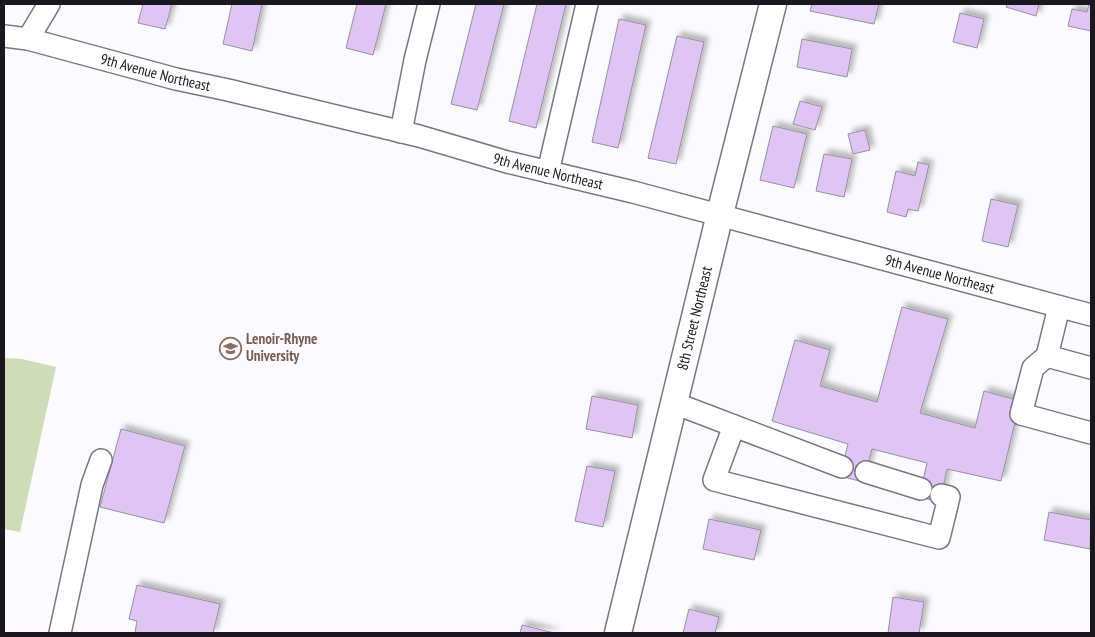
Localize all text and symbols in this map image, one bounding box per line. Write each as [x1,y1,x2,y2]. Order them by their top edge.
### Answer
street label: 9th Avenue Northeast [98,49,212,95]
street label: 9th Avenue Northeast [491,148,605,194]
street label: 9th Avenue Northeast [883,250,997,298]
street label: 8th Street Northeast [672,264,716,372]
place label: Lenoir-Rhyne University [246,329,317,365]
school or university icon: Lenoir-Rhyne University [218,336,242,360]

